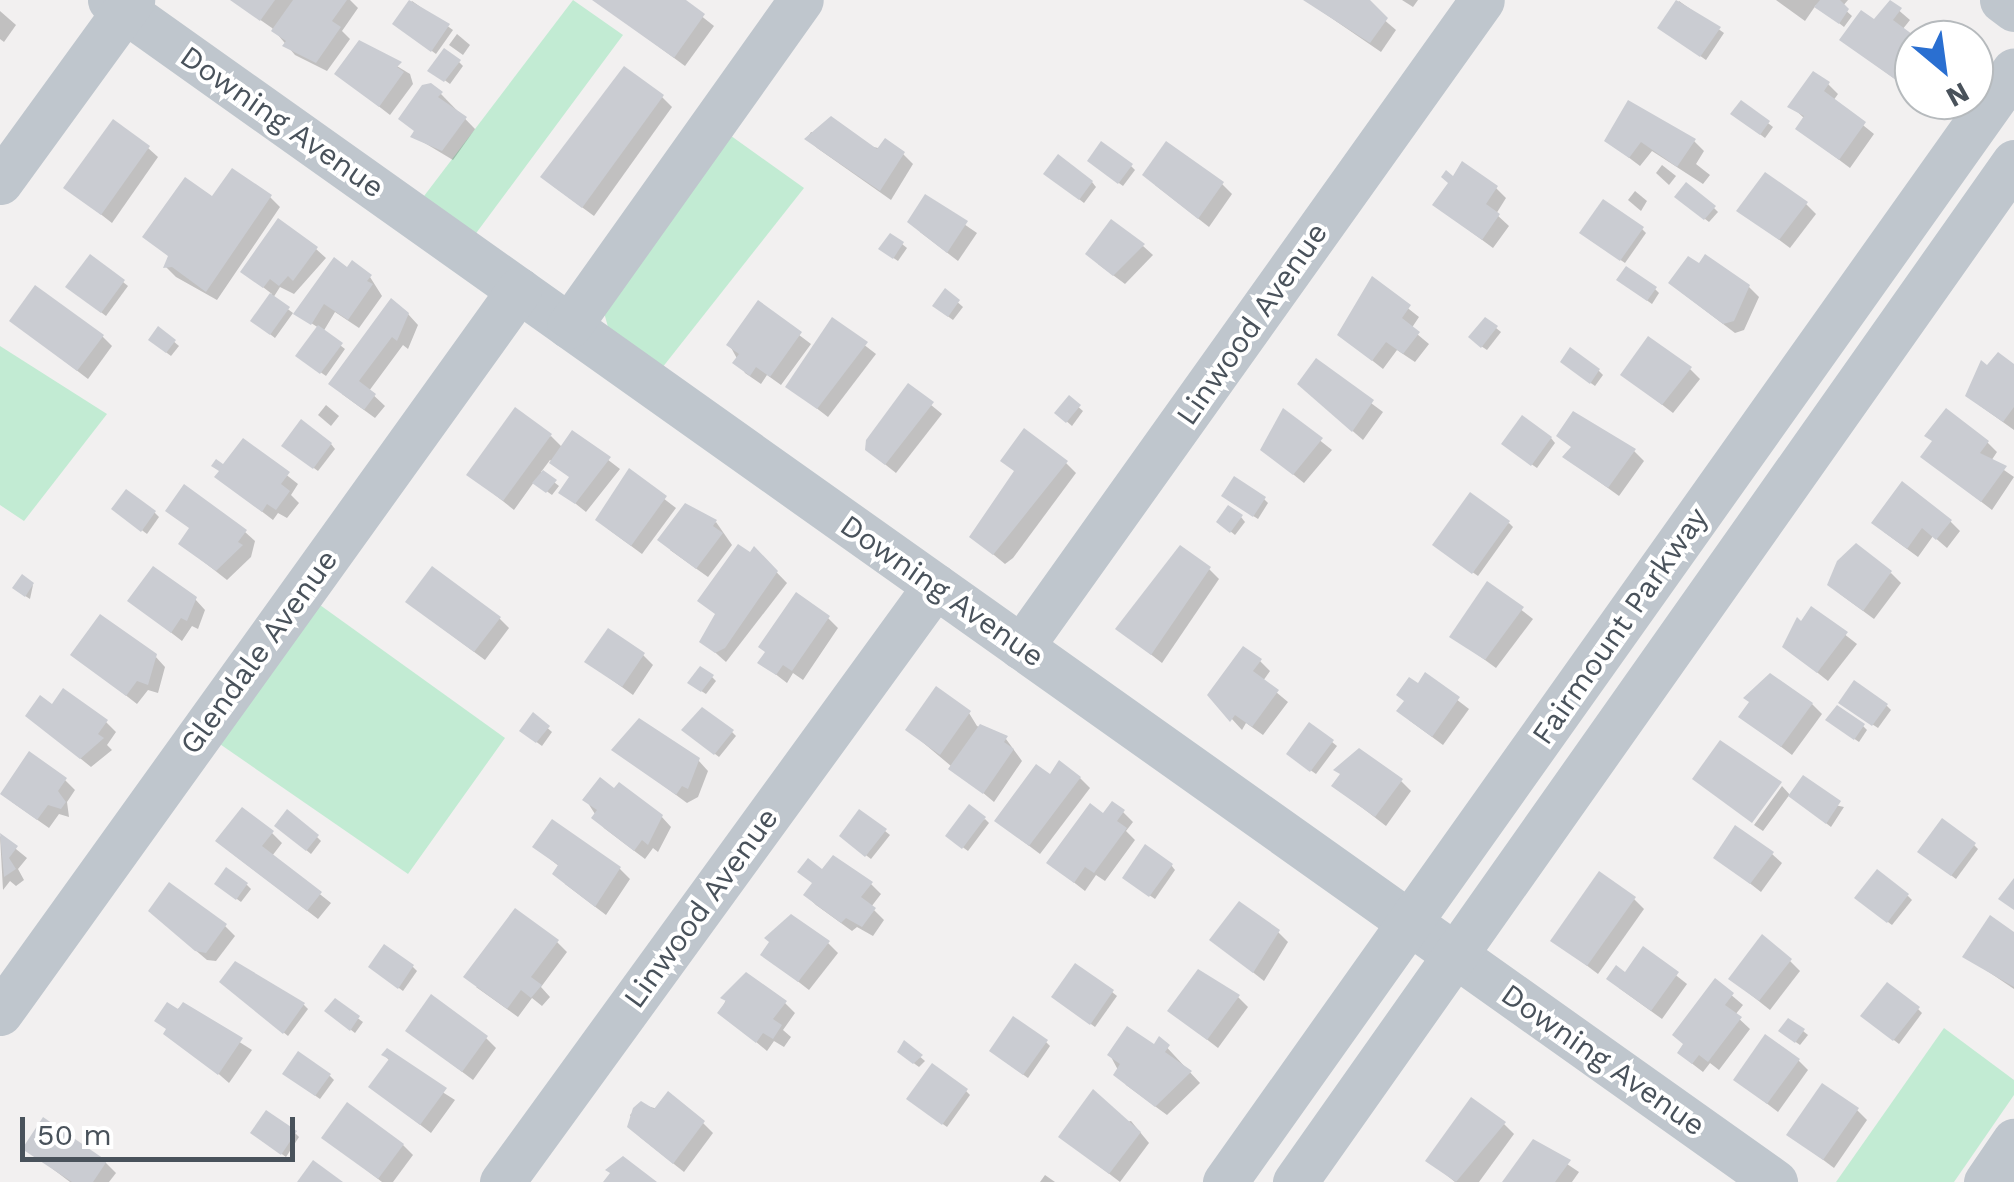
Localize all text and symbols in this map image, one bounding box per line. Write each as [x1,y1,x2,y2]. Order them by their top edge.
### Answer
north arrow [1894,20,1994,120]
street label: Downing Avenue [173,38,391,206]
text: N [1941,75,1975,114]
street label: Linwood Avenue [1168,215,1336,433]
street label: Fairmount Parkway [1525,501,1715,751]
street label: Downing Avenue [833,507,1051,675]
street label: Glendale Avenue [172,542,346,762]
street label: Linwood Avenue [616,800,786,1016]
street label: Downing Avenue [1494,976,1712,1144]
scale bar [25,1097,300,1159]
text: 50 m [37,1117,112,1152]

